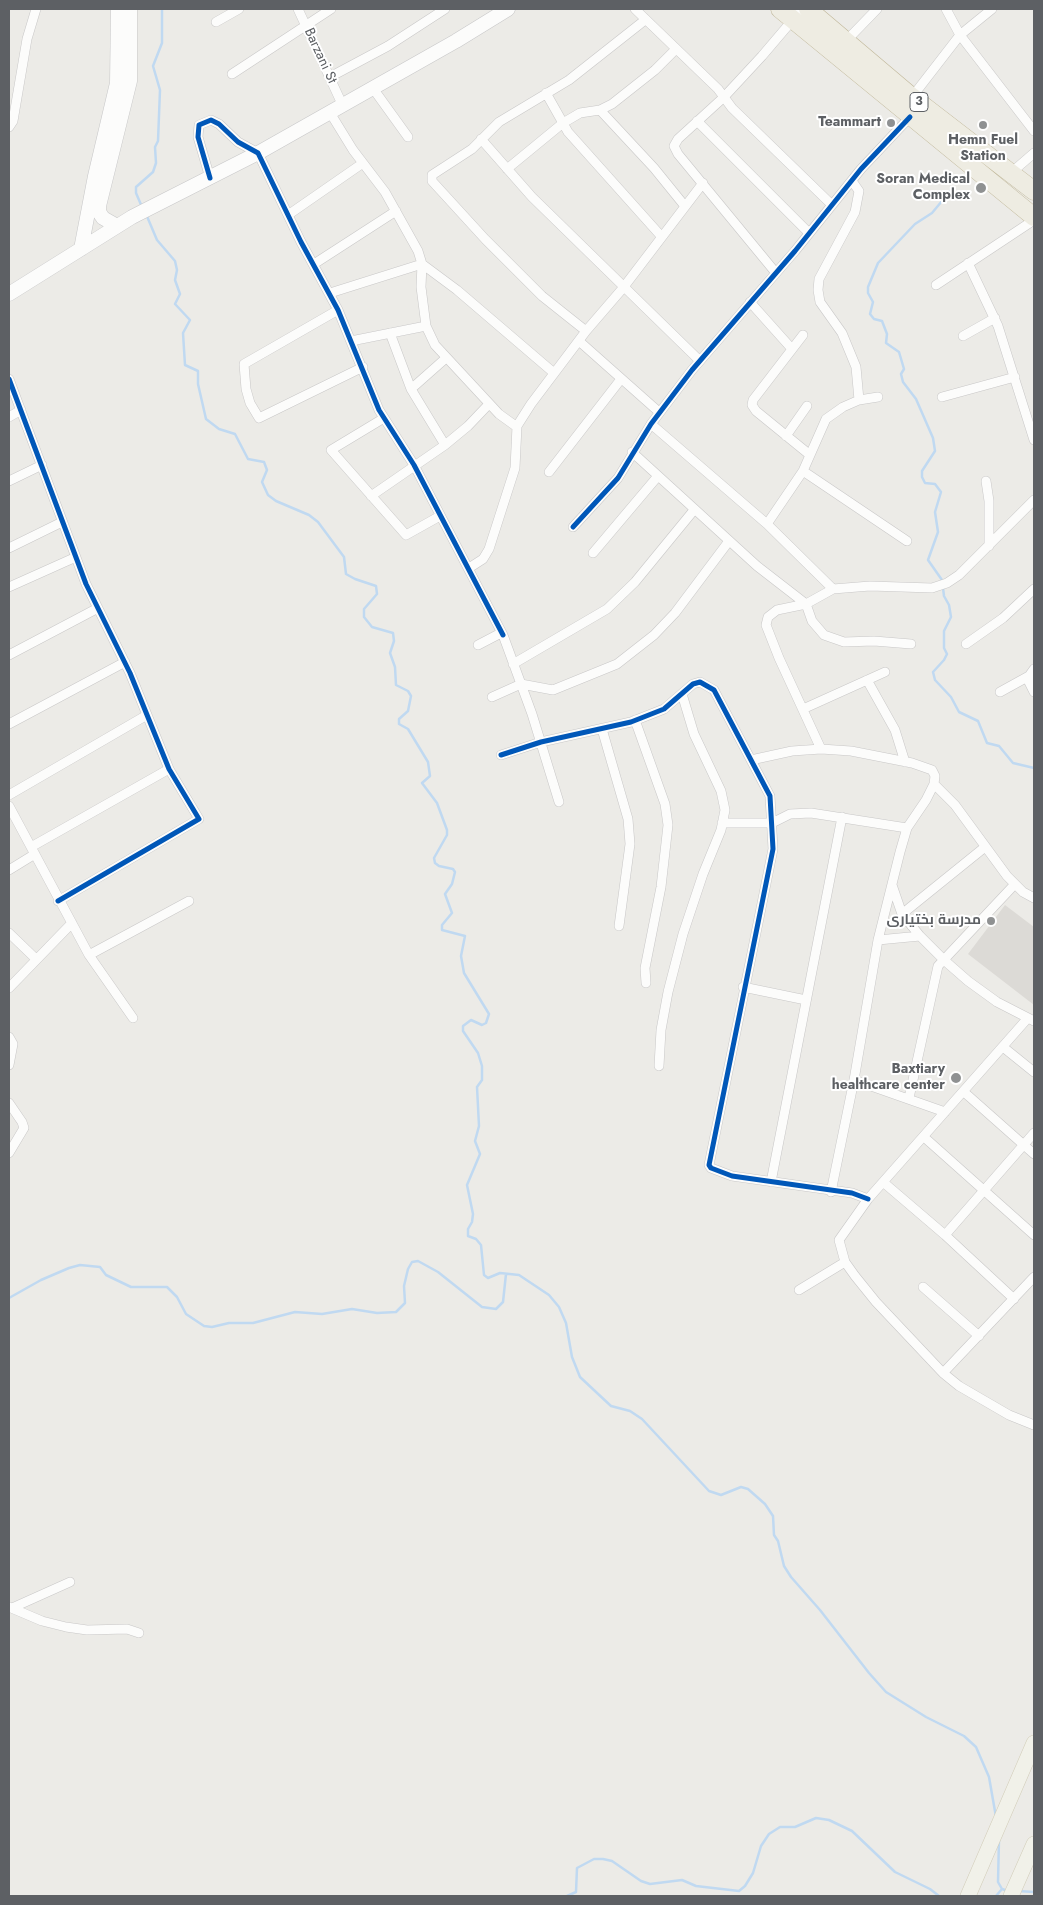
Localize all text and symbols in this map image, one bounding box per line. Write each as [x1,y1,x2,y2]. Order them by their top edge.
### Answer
street label: Barzani St [300,26,340,86]
road number: 3 [910,92,928,111]
place label: Teammart [818,115,881,131]
marker: Teammart [885,117,897,129]
marker: Hemn Fuel Station [977,119,989,131]
place label: Hemn Fuel Station [948,133,1018,166]
place label: Soran Medical Complex [876,172,970,204]
marker: Soran Medical Complex [974,181,988,195]
place label: مدرسة بختيارى [887,913,981,929]
marker: مدرسة بختيارى [985,915,997,927]
place label: Baxtiary healthcare center [832,1062,945,1094]
marker: Baxtiary healthcare center [949,1071,963,1085]

